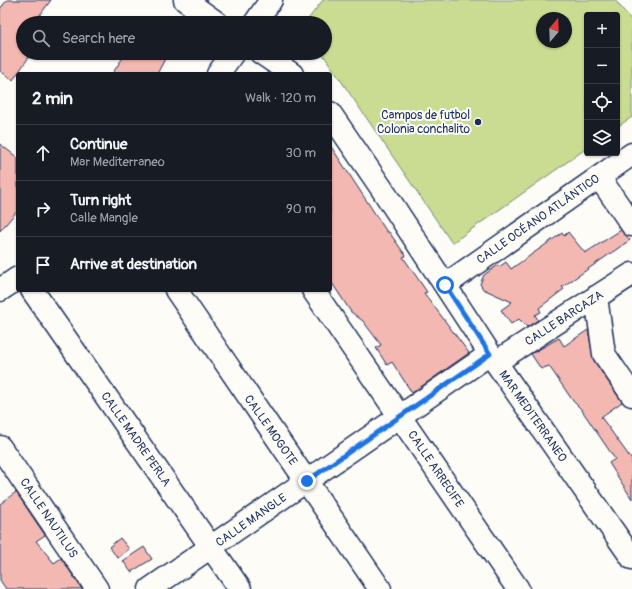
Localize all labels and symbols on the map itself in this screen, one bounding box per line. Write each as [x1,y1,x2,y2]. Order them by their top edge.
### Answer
north arrow [536,12,572,48]
place label: Campos de futbol Colonia conchalito [377,108,471,137]
marker: Campos de futbol Colonia conchalito [473,117,483,127]
street label: CALLE OCÉANO ATLÁNTICO [473,170,603,268]
route start [436,276,454,294]
street label: CALLE BARCAZA [522,287,606,349]
street label: MAR MEDITERRANEO [495,368,570,465]
street label: CALLE MADRE PERLA [97,389,174,490]
street label: CALLE MOGOTE [241,392,300,468]
street label: CALLE ARRECIFE [404,428,467,511]
route end [298,472,316,490]
street label: CALLE NAUTILUS [16,475,81,561]
street label: CALLE MANGLE [213,490,290,550]

